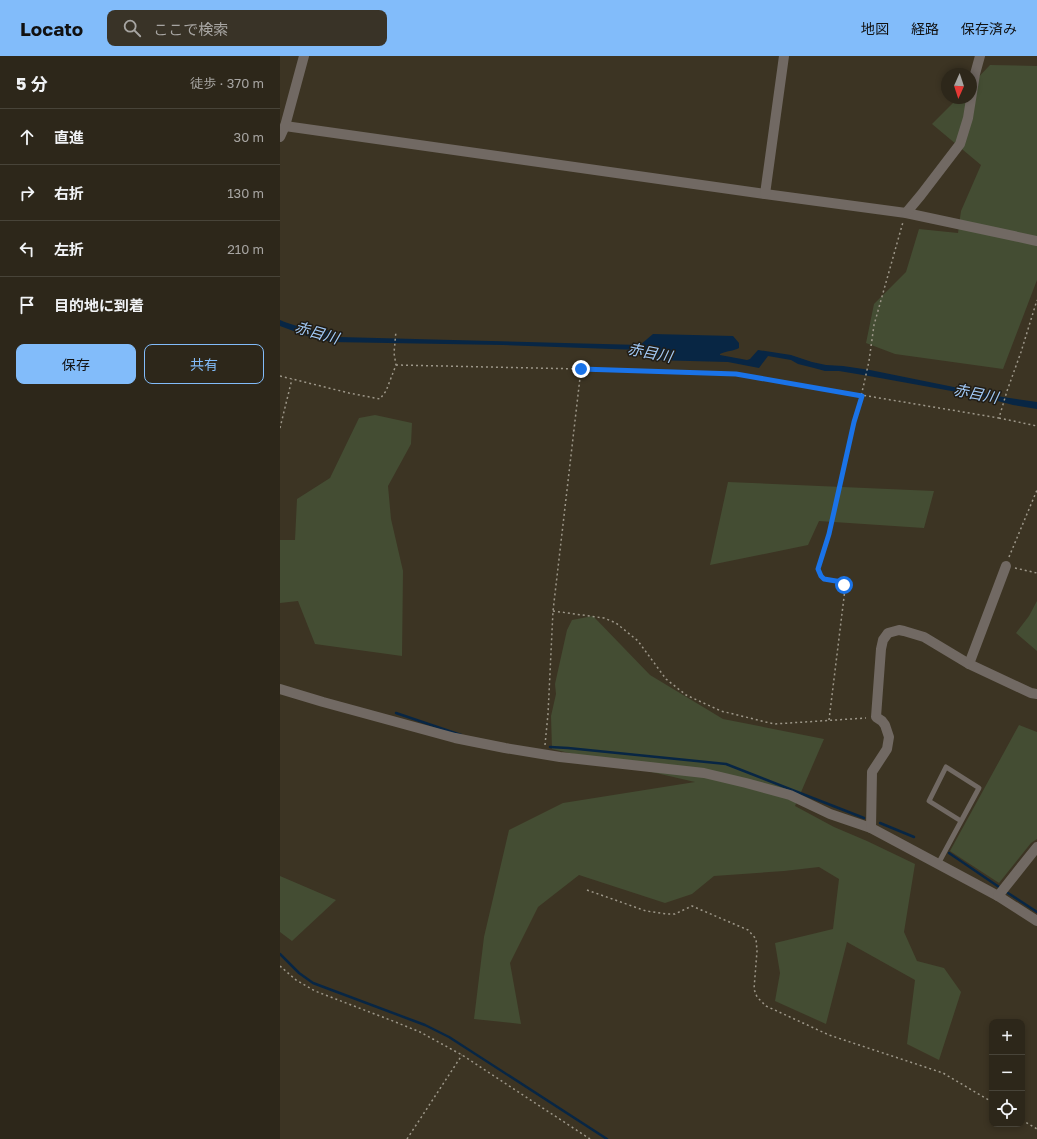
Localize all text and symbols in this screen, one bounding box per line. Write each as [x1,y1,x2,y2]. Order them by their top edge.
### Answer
search box [107,10,387,46]
text: Locato [20,17,83,40]
icon: search [121,17,143,39]
text: ここで検索 [153,20,228,38]
text: 地図 [861,20,889,37]
text: 経路 [911,20,939,37]
text: 保存済み [961,20,1017,37]
north arrow [941,68,977,104]
text: 5 分 [16,73,48,94]
text: 徒歩 · 370 m [190,75,264,91]
icon: ahead [16,126,38,148]
text: 直進 [54,128,84,146]
text: 30 m [234,129,264,145]
icon: right [16,182,38,204]
text: 右折 [54,184,84,202]
text: 130 m [227,185,264,201]
icon: left [16,238,38,260]
text: 左折 [54,240,84,258]
text: 210 m [227,241,264,257]
icon: arrive [16,294,38,316]
text: 目的地に到着 [54,296,144,314]
water label: 赤目川 [293,317,343,347]
water label: 赤目川 [626,339,676,366]
button: 保存 [16,344,136,384]
button: 共有 [144,344,264,384]
route end [572,360,590,378]
water label: 赤目川 [952,380,1002,407]
route start [835,576,853,594]
map controls [989,1019,1025,1127]
button: + [989,1019,1025,1055]
button: − [989,1055,1025,1091]
button: locate [989,1091,1025,1127]

